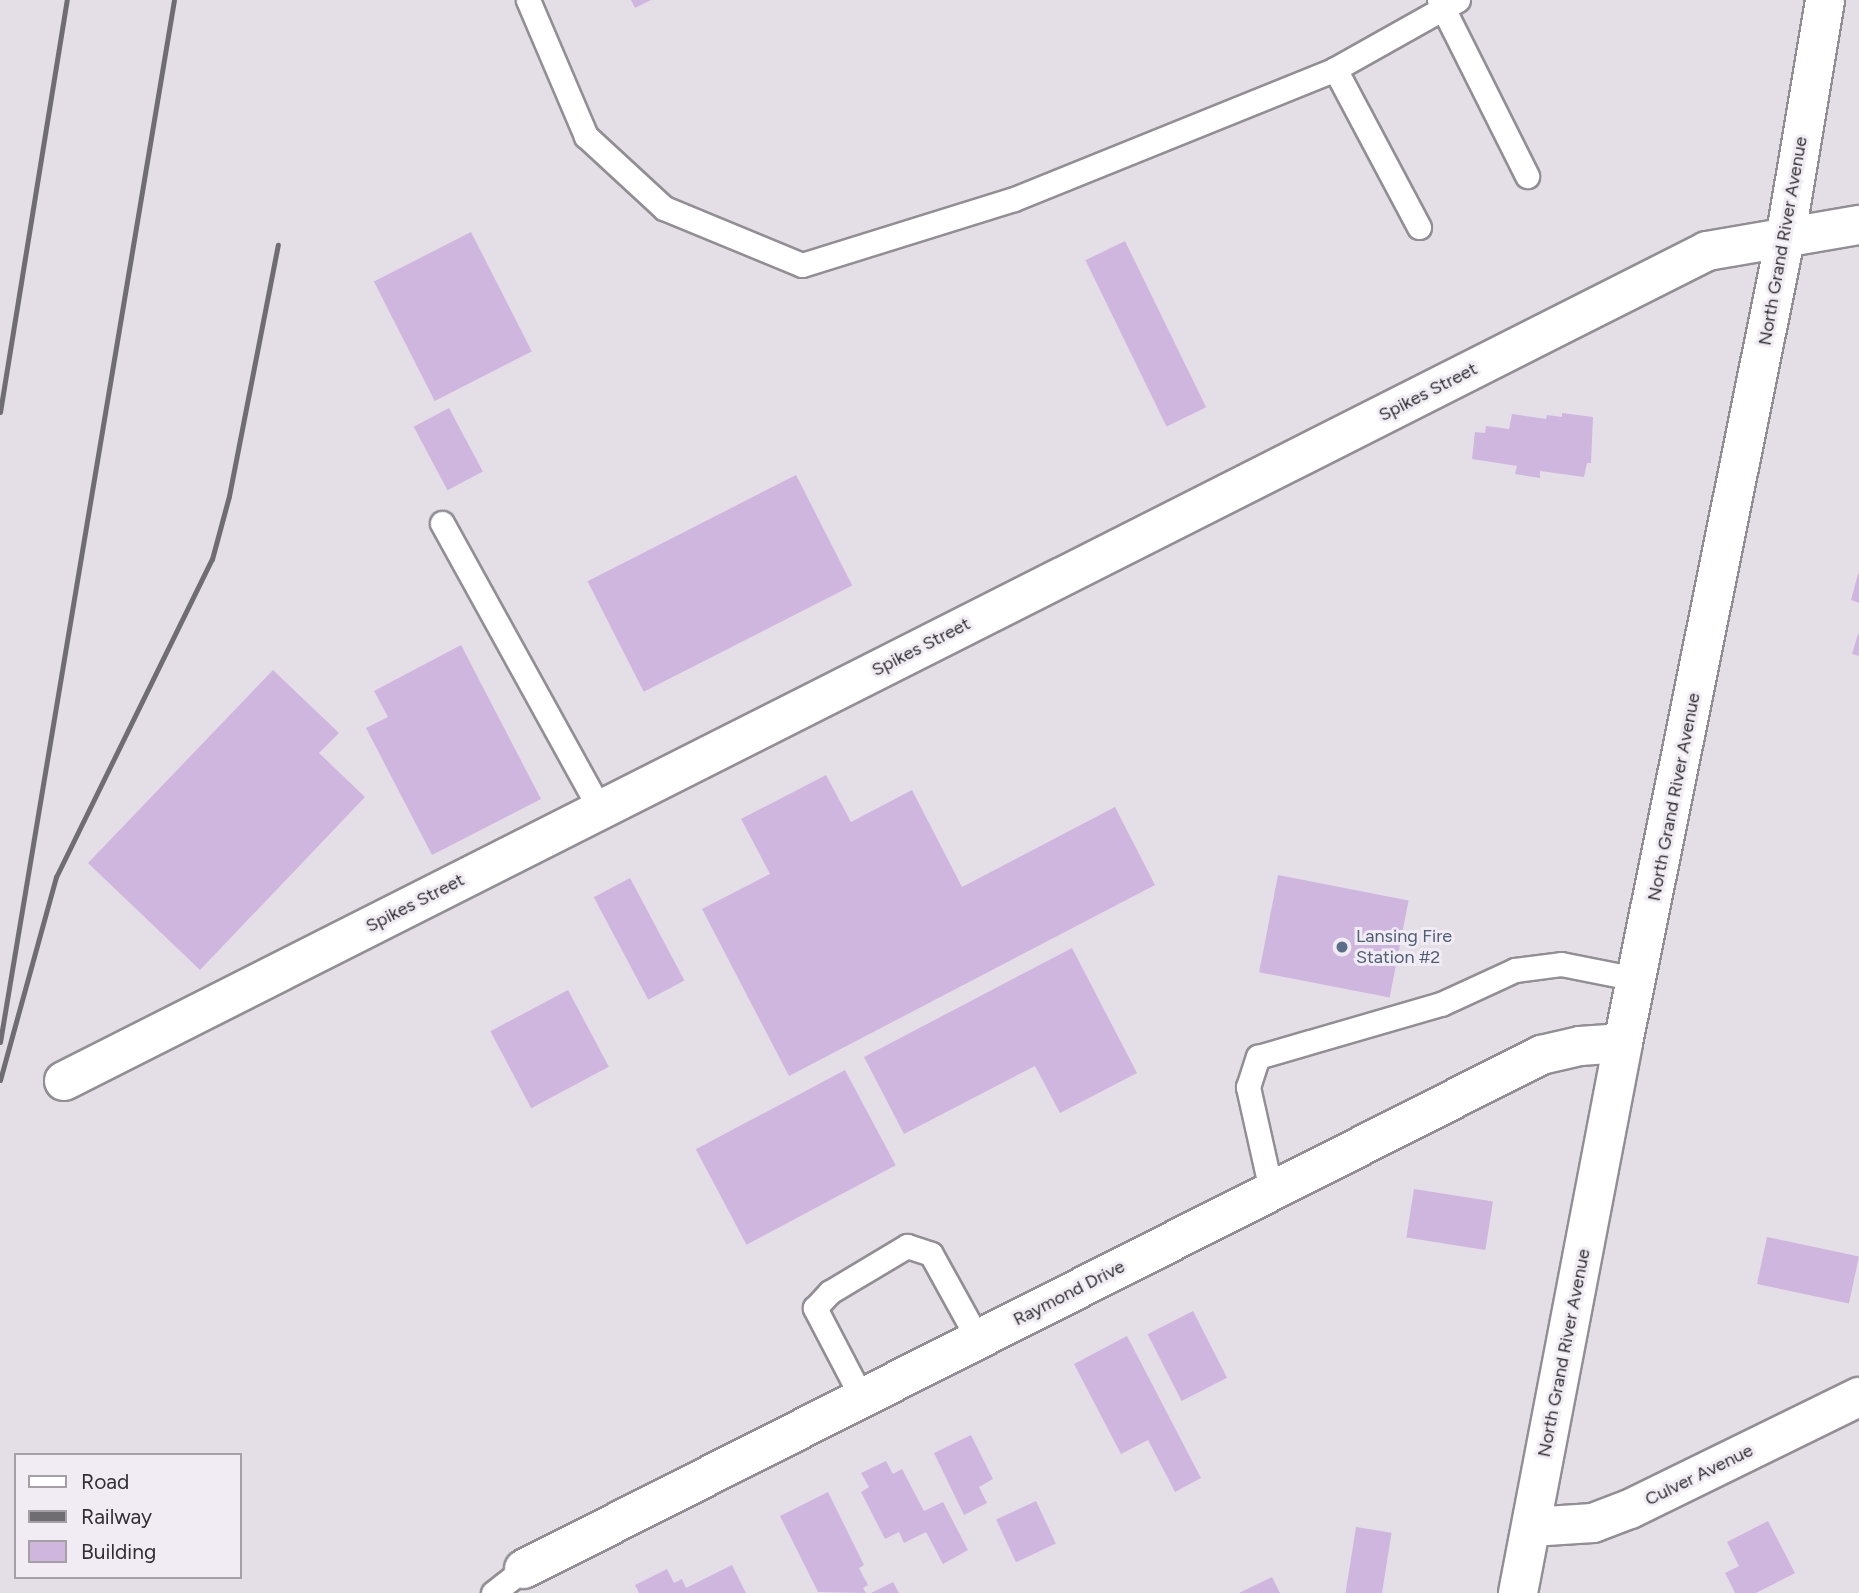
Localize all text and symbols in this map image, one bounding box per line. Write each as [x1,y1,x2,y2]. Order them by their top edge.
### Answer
street label: North Grand River Avenue [1754,135,1812,347]
street label: Spikes Street [1375,358,1481,426]
street label: Spikes Street [868,613,974,681]
street label: North Grand River Avenue [1643,691,1705,903]
street label: Spikes Street [362,869,468,937]
place label: Lansing Fire Station #2 [1356,926,1452,968]
marker: Lansing Fire Station #2 [1334,939,1350,955]
street label: North Grand River Avenue [1533,1247,1595,1459]
street label: Raymond Drive [1010,1256,1128,1330]
street label: Culver Avenue [1642,1440,1756,1510]
legend [14,1453,242,1579]
text: Road [81,1469,129,1494]
text: Railway [81,1504,152,1529]
text: Building [81,1539,156,1564]

